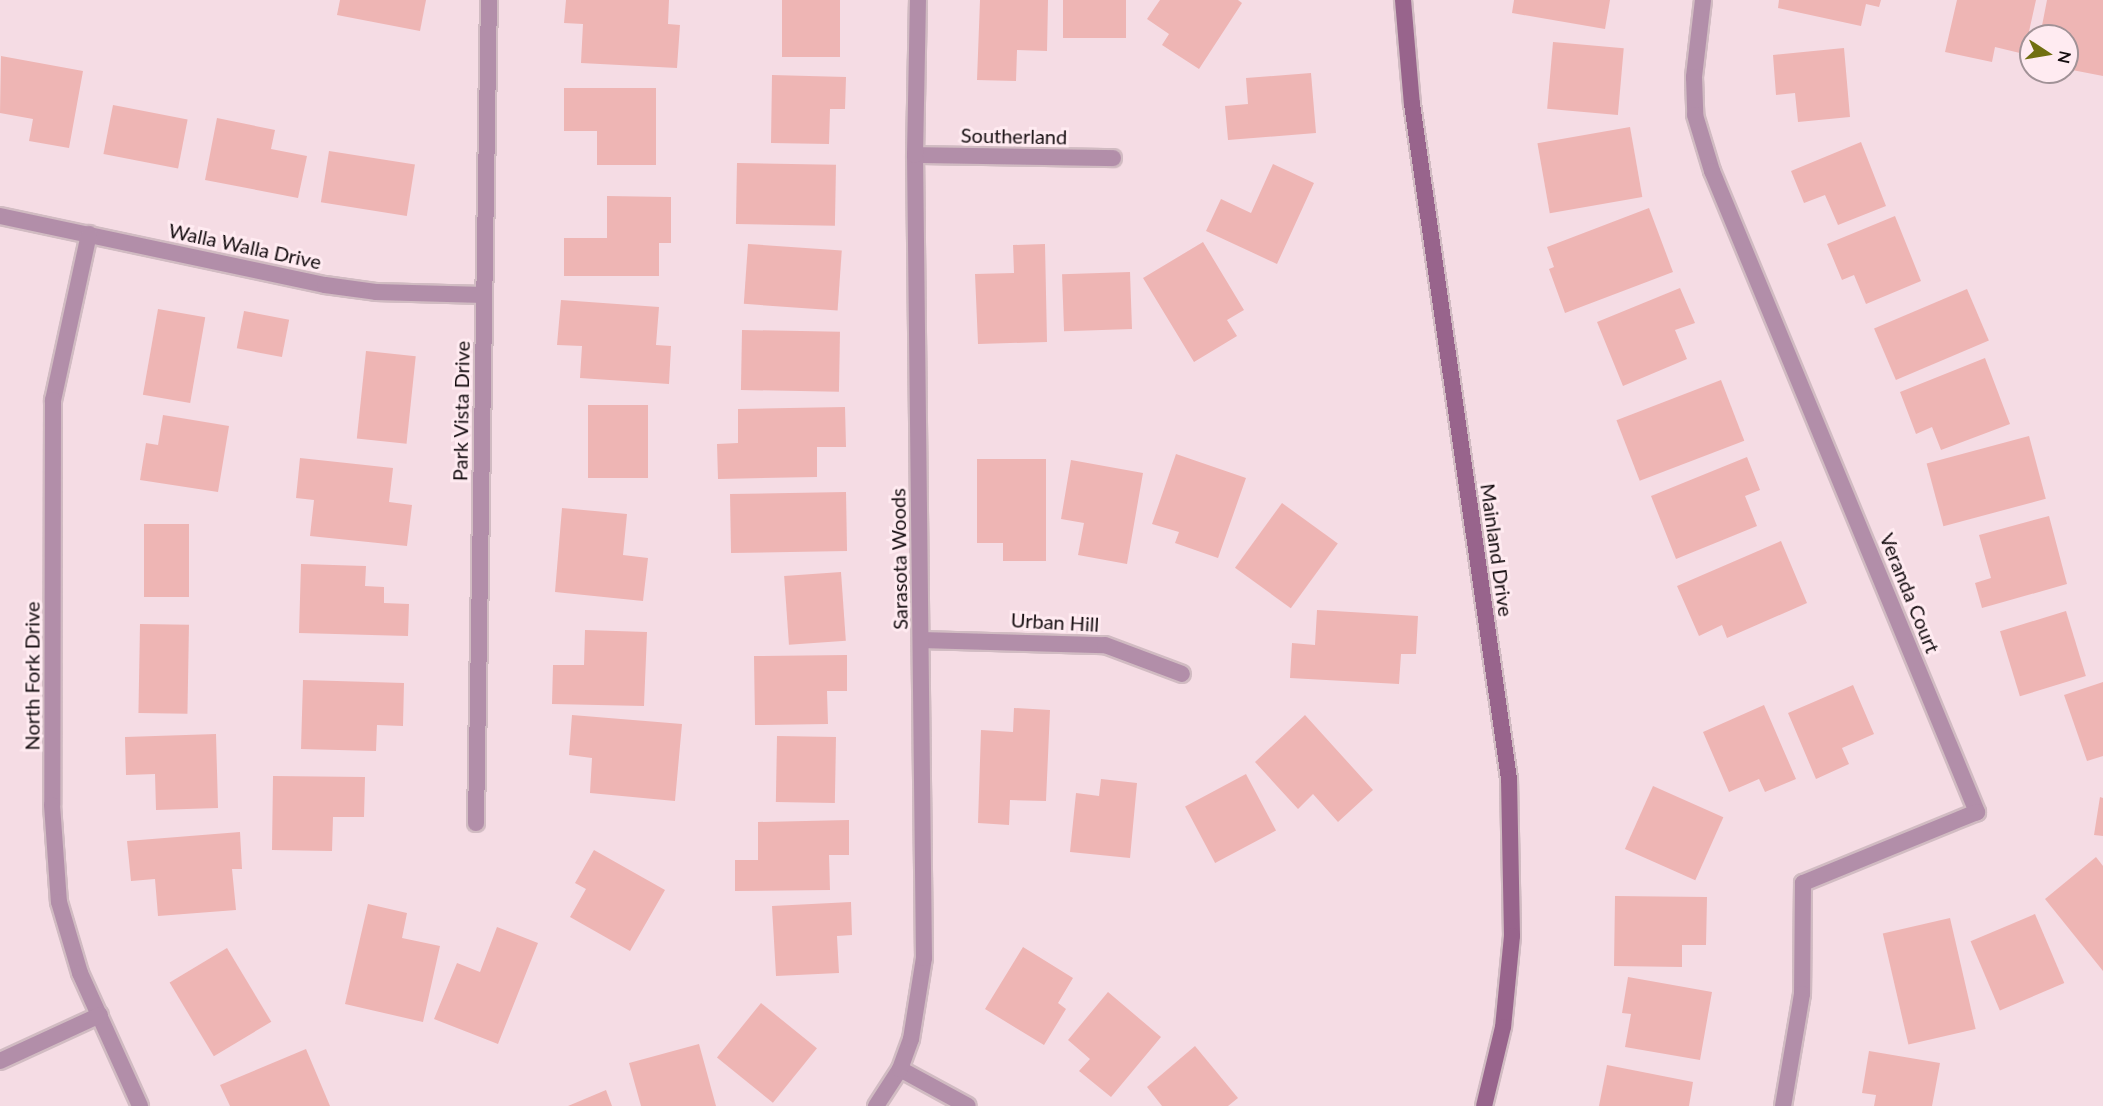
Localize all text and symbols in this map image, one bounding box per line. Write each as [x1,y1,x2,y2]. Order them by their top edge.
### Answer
north arrow [2019,24,2079,84]
text: N [2055,49,2076,65]
street label: Southerland [961,123,1067,149]
street label: Walla Walla Drive [166,218,324,274]
street label: Park Vista Drive [448,340,474,482]
street label: Mainland Drive [1476,482,1518,618]
street label: Sarasota Woods [886,488,912,630]
street label: Veranda Court [1875,530,1945,656]
street label: North Fork Drive [20,601,44,751]
street label: Urban Hill [1010,608,1100,636]

